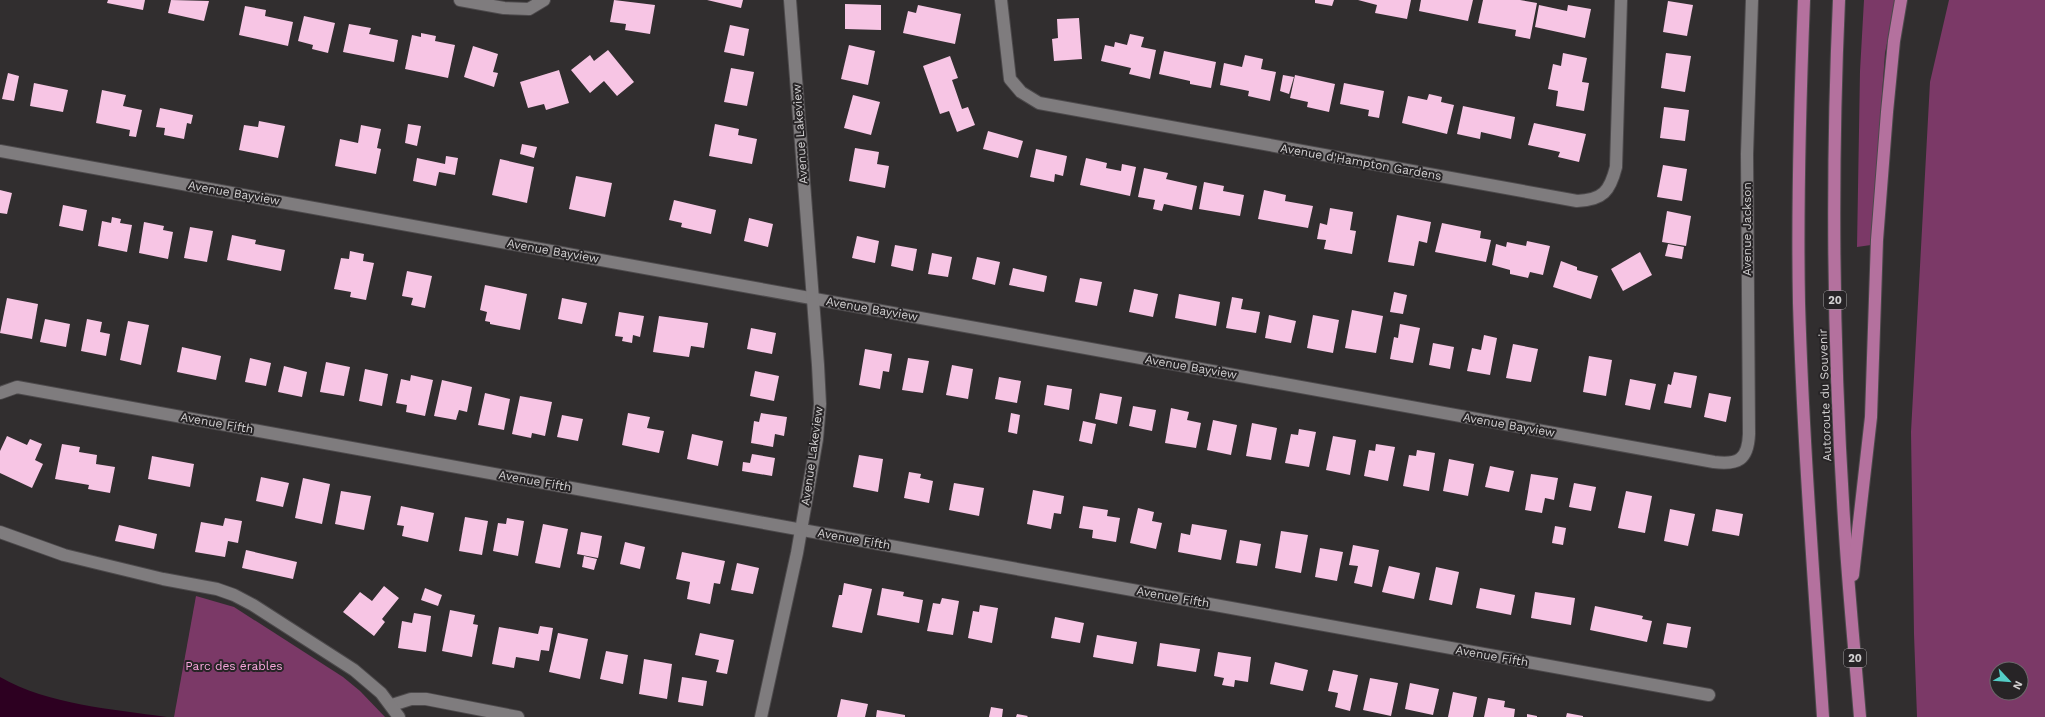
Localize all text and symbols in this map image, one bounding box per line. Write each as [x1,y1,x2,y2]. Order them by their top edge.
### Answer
street label: Avenue Lakeview [790,84,810,184]
street label: Avenue d'Hampton Gardens [1279,141,1443,183]
street label: Avenue Bayview [187,178,281,208]
street label: Avenue Jackson [1740,182,1754,276]
street label: Avenue Bayview [506,236,600,266]
road number: 20 [1824,291,1846,309]
street label: Avenue Bayview [825,294,919,324]
street label: Autoroute du Souvenir [1816,328,1834,462]
street label: Avenue Bayview [1144,352,1238,382]
street label: Avenue Lakeview [798,405,826,507]
street label: Avenue Fifth [180,410,254,436]
street label: Avenue Bayview [1462,410,1556,440]
street label: Avenue Fifth [498,468,572,494]
street label: Avenue Fifth [817,526,891,552]
street label: Avenue Fifth [1136,584,1210,610]
street label: Avenue Fifth [1455,643,1529,669]
road number: 20 [1844,649,1866,667]
park label: Parc des érables [185,659,283,673]
north arrow [1989,661,2029,701]
text: N [2010,679,2025,692]

